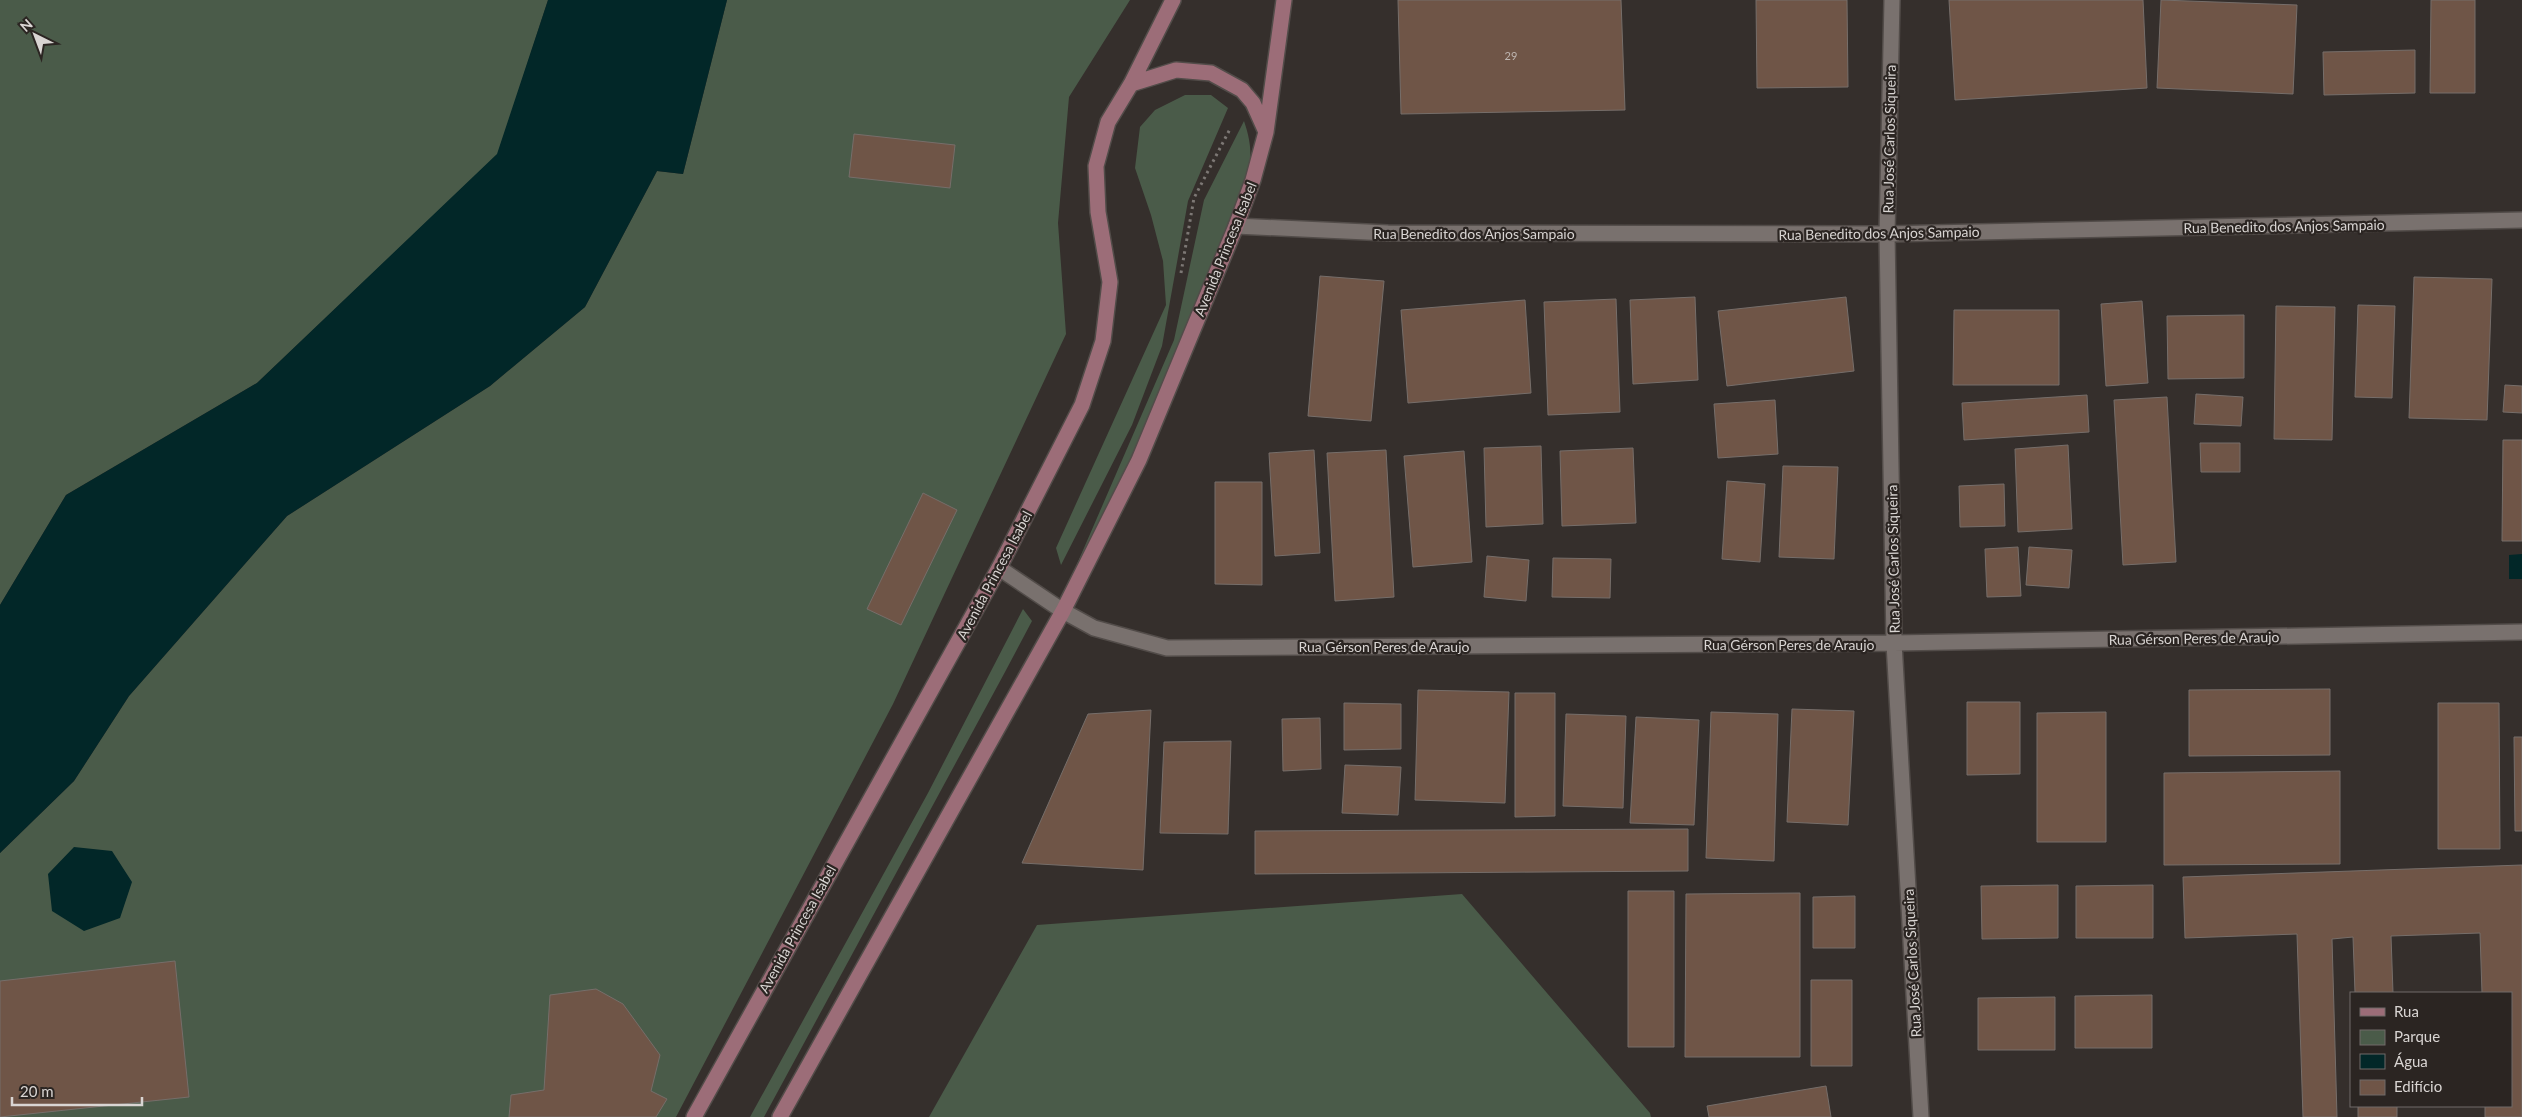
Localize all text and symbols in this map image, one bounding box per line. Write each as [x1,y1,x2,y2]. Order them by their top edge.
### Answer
north arrow [10,10,60,60]
text: N [16,15,36,35]
house number: 29 [1505,49,1517,62]
street label: Rua José Carlos Siqueira [1879,65,1899,213]
street label: Avenida Princesa Isabel [1190,179,1260,319]
street label: Rua Benedito dos Anjos Sampaio [2183,216,2385,236]
street label: Rua Benedito dos Anjos Sampaio [1778,223,1980,243]
street label: Rua Benedito dos Anjos Sampaio [1373,225,1575,242]
street label: Rua José Carlos Siqueira [1883,485,1903,633]
street label: Avenida Princesa Isabel [953,508,1035,642]
street label: Rua Gérson Peres de Araujo [2108,628,2280,648]
street label: Rua Gérson Peres de Araujo [1704,636,1875,653]
street label: Rua Gérson Peres de Araujo [1299,638,1470,655]
street label: Avenida Princesa Isabel [755,862,839,996]
street label: Rua José Carlos Siqueira [1900,888,1924,1038]
legend [2350,992,2512,1107]
text: Rua [2394,1002,2419,1020]
text: Parque [2394,1027,2440,1045]
text: Água [2394,1052,2428,1070]
scale bar [12,1074,142,1106]
text: Edifício [2394,1077,2442,1095]
text: 20 m [20,1082,54,1100]

